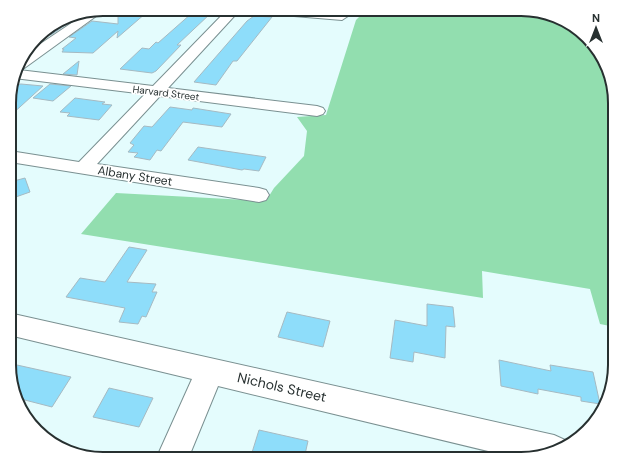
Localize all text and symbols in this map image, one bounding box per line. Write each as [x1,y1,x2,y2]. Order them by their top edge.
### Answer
north arrow [576,8,616,48]
text: N [592,11,600,25]
street label: Harvard Street [132,82,200,104]
street label: Albany Street [97,162,174,190]
street label: Nichols Street [236,368,328,406]

